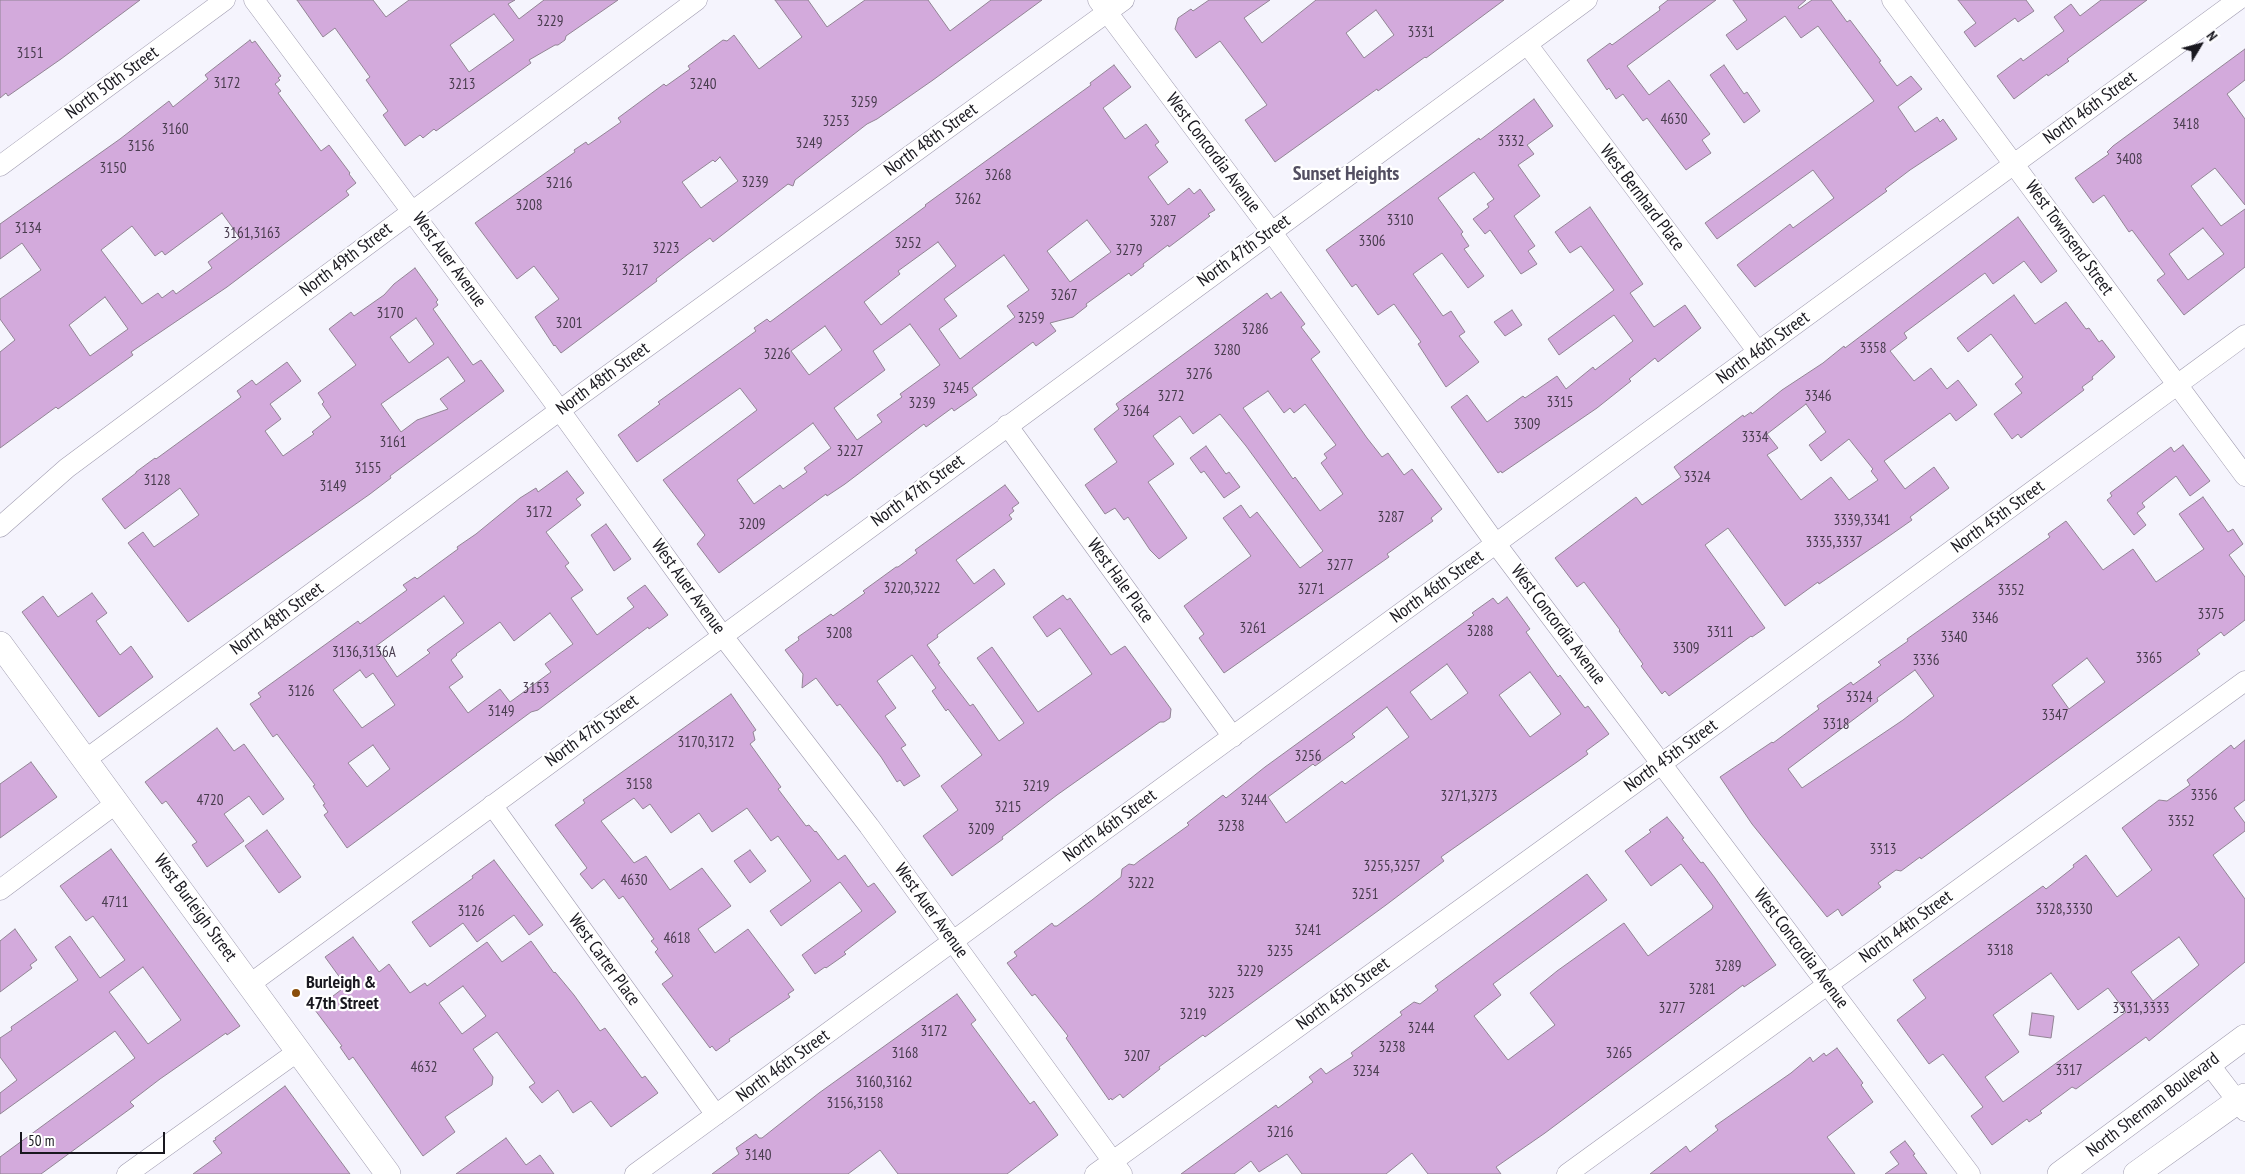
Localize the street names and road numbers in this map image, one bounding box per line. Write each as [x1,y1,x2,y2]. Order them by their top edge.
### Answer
street label: North 50th Street [61,42,163,124]
street label: North 46th Street [2039,67,2141,149]
street label: West Concordia Avenue [1161,89,1265,217]
street label: North 48th Street [880,99,982,181]
street label: West Bernhard Place [1595,141,1689,255]
street label: West Townsend Street [2020,176,2118,300]
street label: West Auer Avenue [407,208,491,312]
street label: North 47th Street [1193,210,1295,292]
street label: North 49th Street [296,218,396,302]
street label: North 46th Street [1712,307,1814,389]
street label: North 48th Street [552,338,654,420]
street label: North 47th Street [867,450,969,532]
street label: North 45th Street [1947,476,2049,558]
street label: West Auer Avenue [646,535,730,639]
street label: West Hale Place [1082,535,1158,627]
street label: North 46th Street [1386,546,1488,628]
street label: West Concordia Avenue [1506,561,1610,689]
street label: North 48th Street [226,578,328,660]
street label: North 47th Street [541,690,643,772]
street label: North 45th Street [1620,715,1722,797]
street label: North 46th Street [1059,785,1161,867]
street label: West Burleigh Street [149,850,241,966]
street label: West Auer Avenue [889,859,973,963]
street label: West Concordia Avenue [1749,885,1853,1013]
street label: North 44th Street [1855,886,1957,968]
street label: West Carter Place [563,910,645,1010]
street label: North 45th Street [1292,953,1394,1035]
street label: North 46th Street [732,1025,834,1107]
street label: North Sherman Boulevard [2082,1048,2224,1162]

